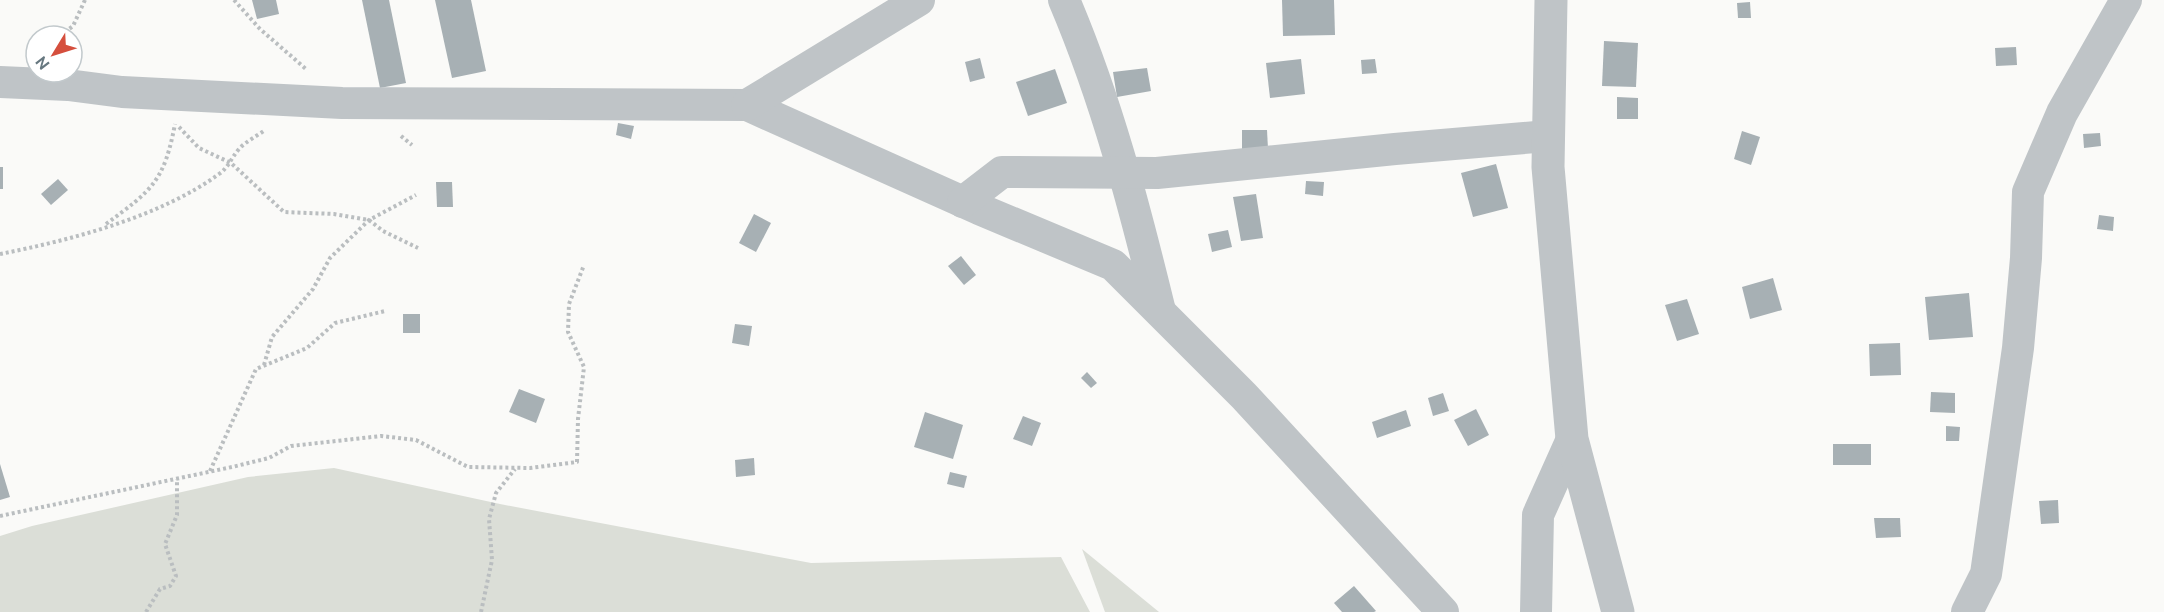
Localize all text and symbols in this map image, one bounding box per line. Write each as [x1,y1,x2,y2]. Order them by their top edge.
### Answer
north arrow [24,24,84,84]
text: N [31,53,53,73]

